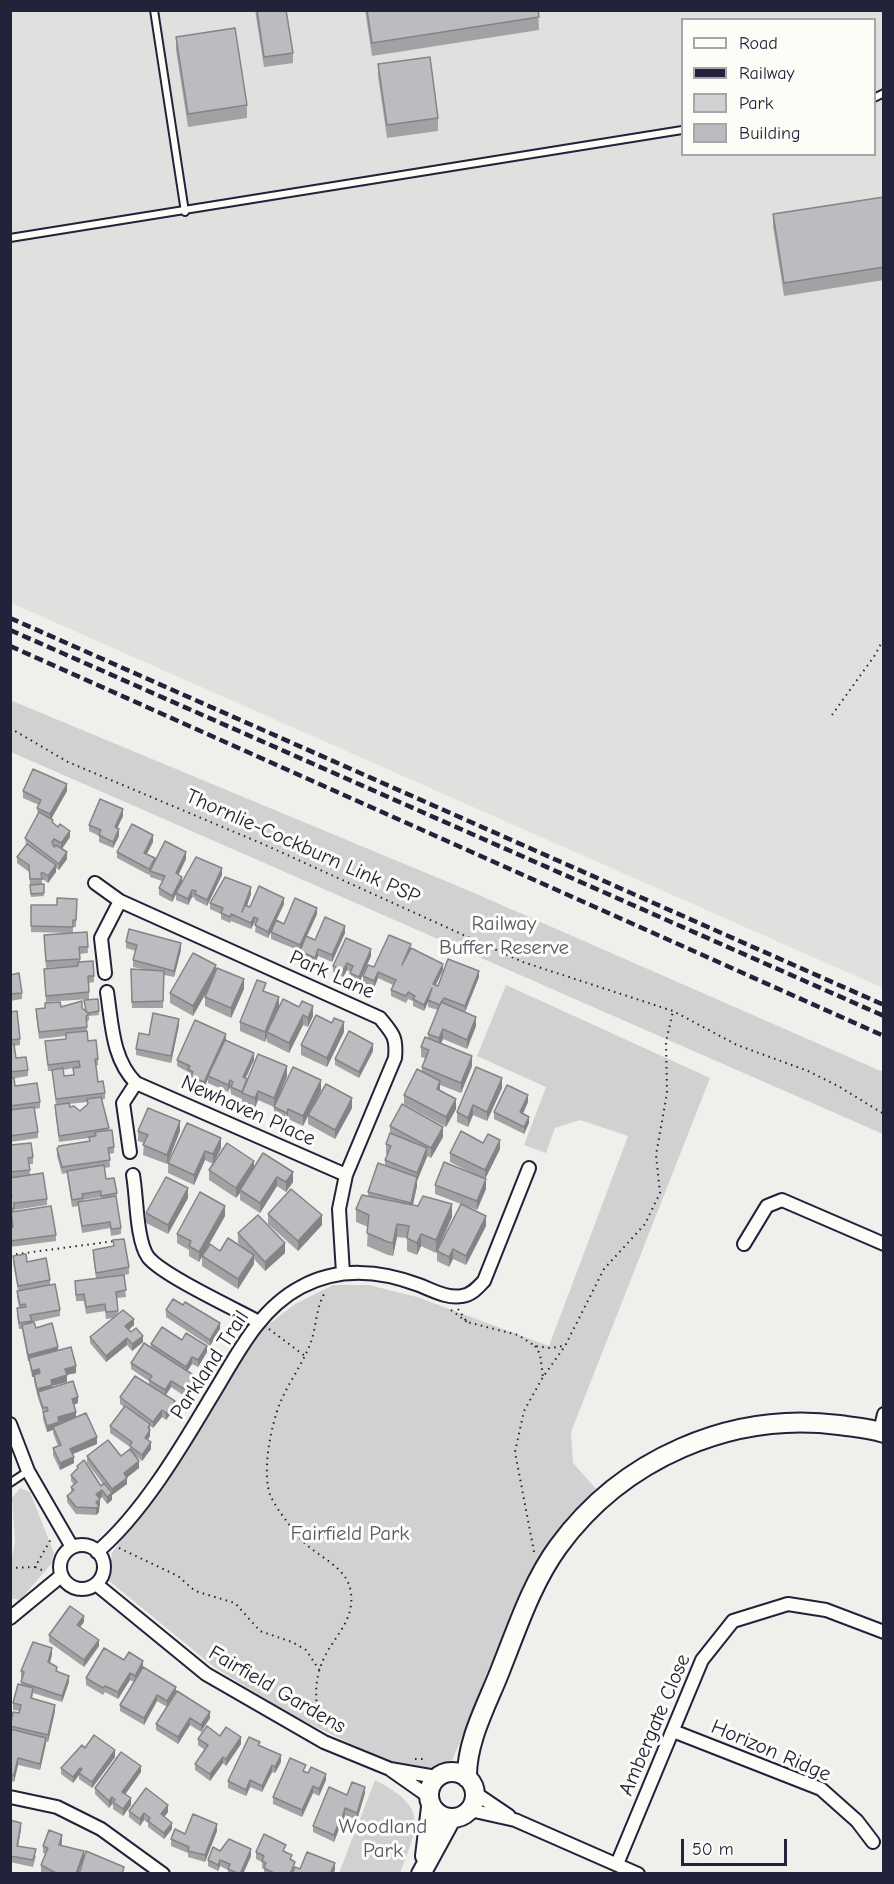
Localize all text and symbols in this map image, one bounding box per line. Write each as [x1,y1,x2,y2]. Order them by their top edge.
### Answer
legend [681,18,876,156]
text: Road [739,33,778,54]
text: Railway [739,63,795,84]
text: Park [739,93,773,114]
text: Building [739,123,801,144]
street label: Thornlie-Cockburn Link PSP [182,784,424,910]
park label: Railway Buffer Reserve [439,911,569,961]
street label: Park Lane [286,945,378,1005]
street label: Newhaven Place [177,1070,319,1152]
street label: Parkland Trail [166,1306,254,1424]
park label: Fairfield Park [291,1521,409,1547]
street label: Fairfield Gardens [204,1641,350,1739]
street label: Ambergate Close [614,1650,696,1800]
street label: Horizon Ridge [707,1714,835,1788]
park label: Woodland Park [339,1814,427,1864]
scale bar [684,1827,790,1865]
text: 50 m [692,1839,734,1860]

